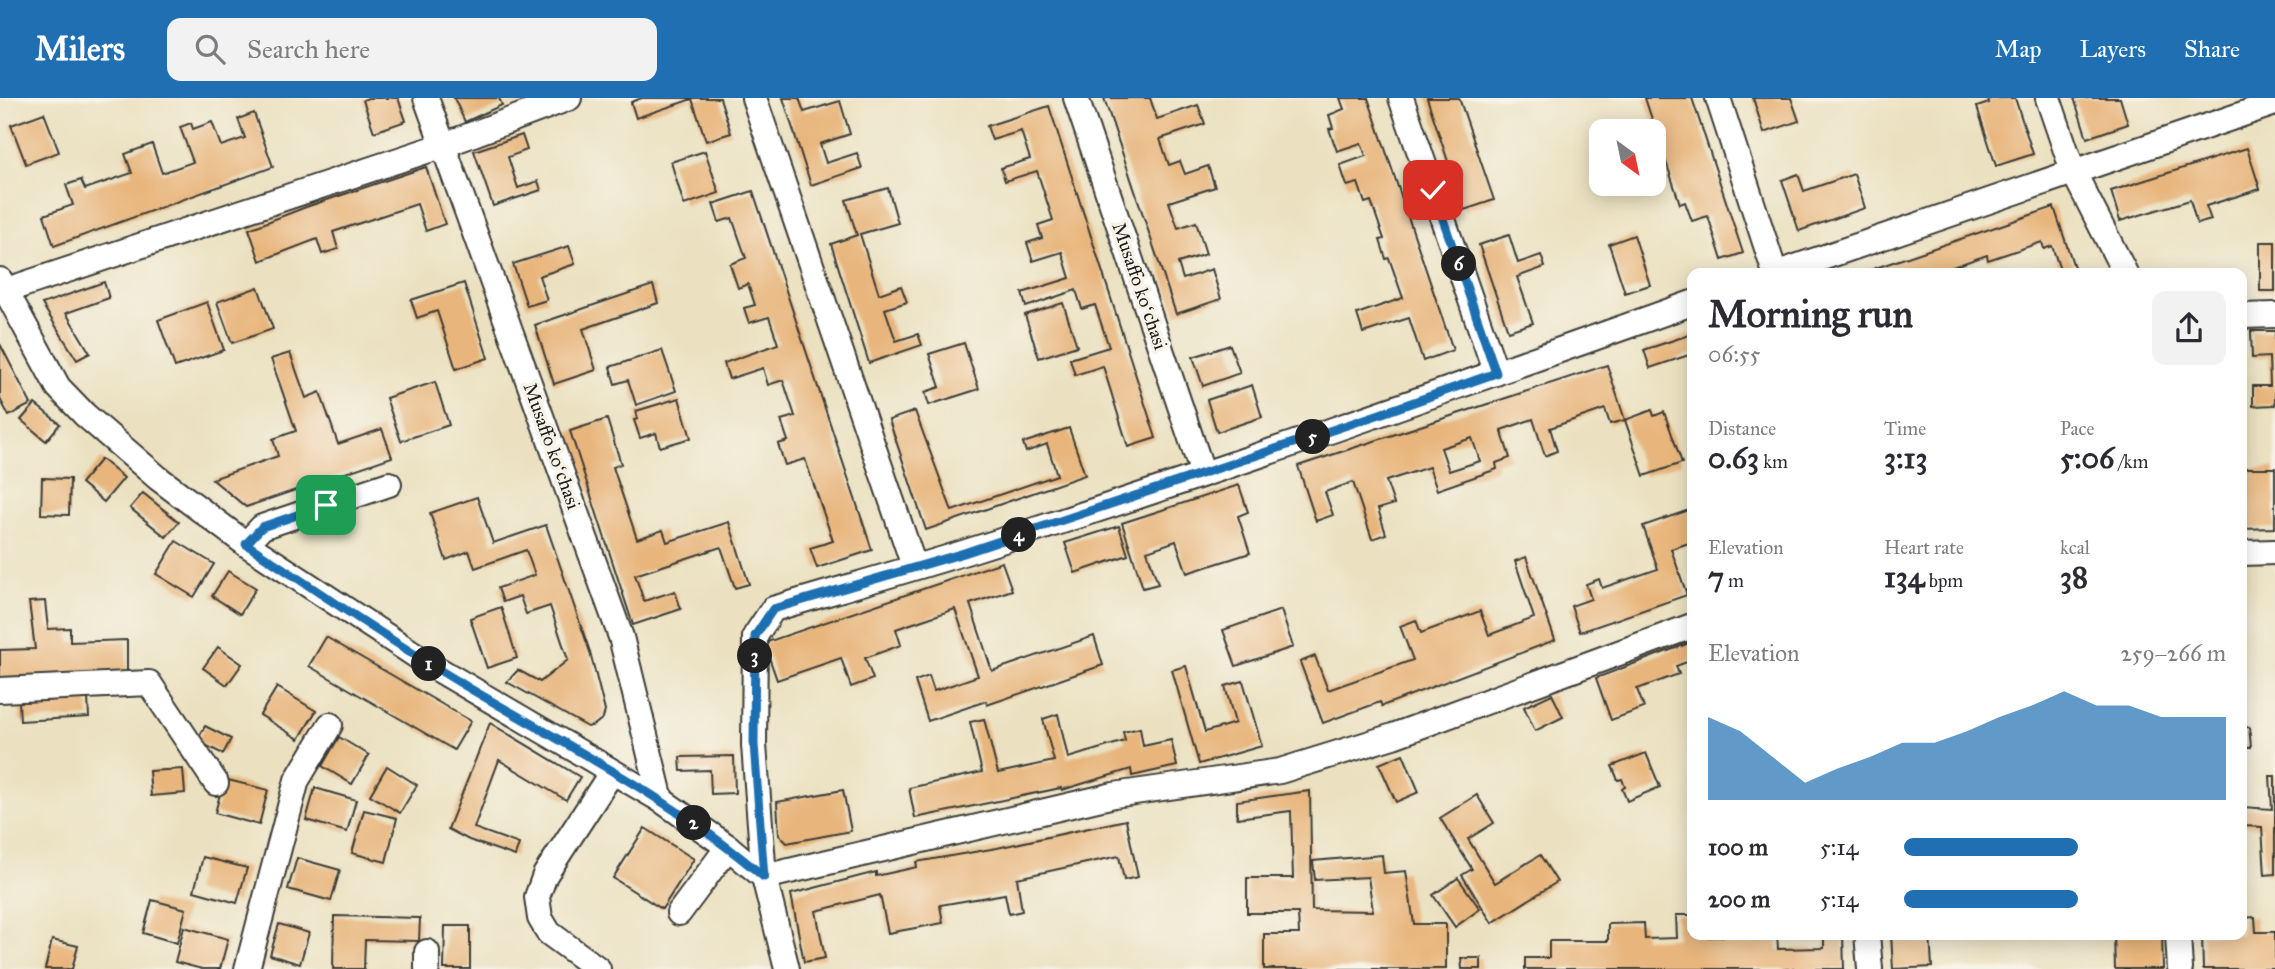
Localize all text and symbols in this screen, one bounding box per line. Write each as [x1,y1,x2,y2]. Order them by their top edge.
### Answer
search box [167,18,657,81]
text: Milers [35,29,125,69]
icon: search [191,30,229,68]
text: Search here [247,33,370,65]
text: Map [1995,34,2042,64]
text: Layers [2080,34,2146,64]
text: Share [2184,34,2240,64]
north arrow [1589,119,1666,196]
map controls [1589,119,1666,196]
pin [1403,160,1463,220]
icon: check [1414,171,1452,209]
street label: Musaffo koʻchasi [1107,219,1173,353]
pin: 6 [1442,246,1476,282]
text: 6 [1454,252,1463,275]
text: Morning run [1708,291,1913,337]
button: share [2152,291,2226,365]
text: 06:55 [1708,340,1760,368]
street label: Musaffo koʻchasi [518,380,586,512]
text: Distance [1708,417,1776,440]
text: Time [1884,417,1926,440]
text: Pace [2060,417,2094,440]
pin: 5 [1296,420,1330,454]
text: 5 [1308,425,1317,448]
text: 0.63 [1708,440,1759,476]
text: 3:13 [1884,440,1927,476]
text: 5:06 [2060,440,2114,476]
text: km [1759,450,1788,473]
text: /km [2114,450,2148,473]
pin [296,475,356,535]
icon: arrive [307,486,345,524]
pin: 4 [1002,518,1036,552]
text: 4 [1013,523,1024,546]
text: Elevation [1708,536,1783,559]
text: Heart rate [1884,536,1964,559]
text: kcal [2060,536,2090,559]
text: 7 [1708,559,1724,595]
text: 134 [1884,559,1925,595]
text: 38 [2060,559,2088,595]
text: m [1724,569,1744,592]
text: bpm [1925,569,1963,592]
pin: 3 [738,638,772,674]
text: Elevation [1708,639,1799,667]
text: 259–266 m [2121,639,2226,667]
text: 3 [751,644,758,667]
pin: 1 [412,646,446,682]
text: 1 [425,652,432,675]
pin: 2 [676,806,712,840]
text: 2 [689,811,698,834]
text: 100 m [1708,833,1768,861]
text: 5:14 [1820,833,1858,861]
text: 200 m [1708,885,1770,913]
text: 5:14 [1820,885,1858,913]

